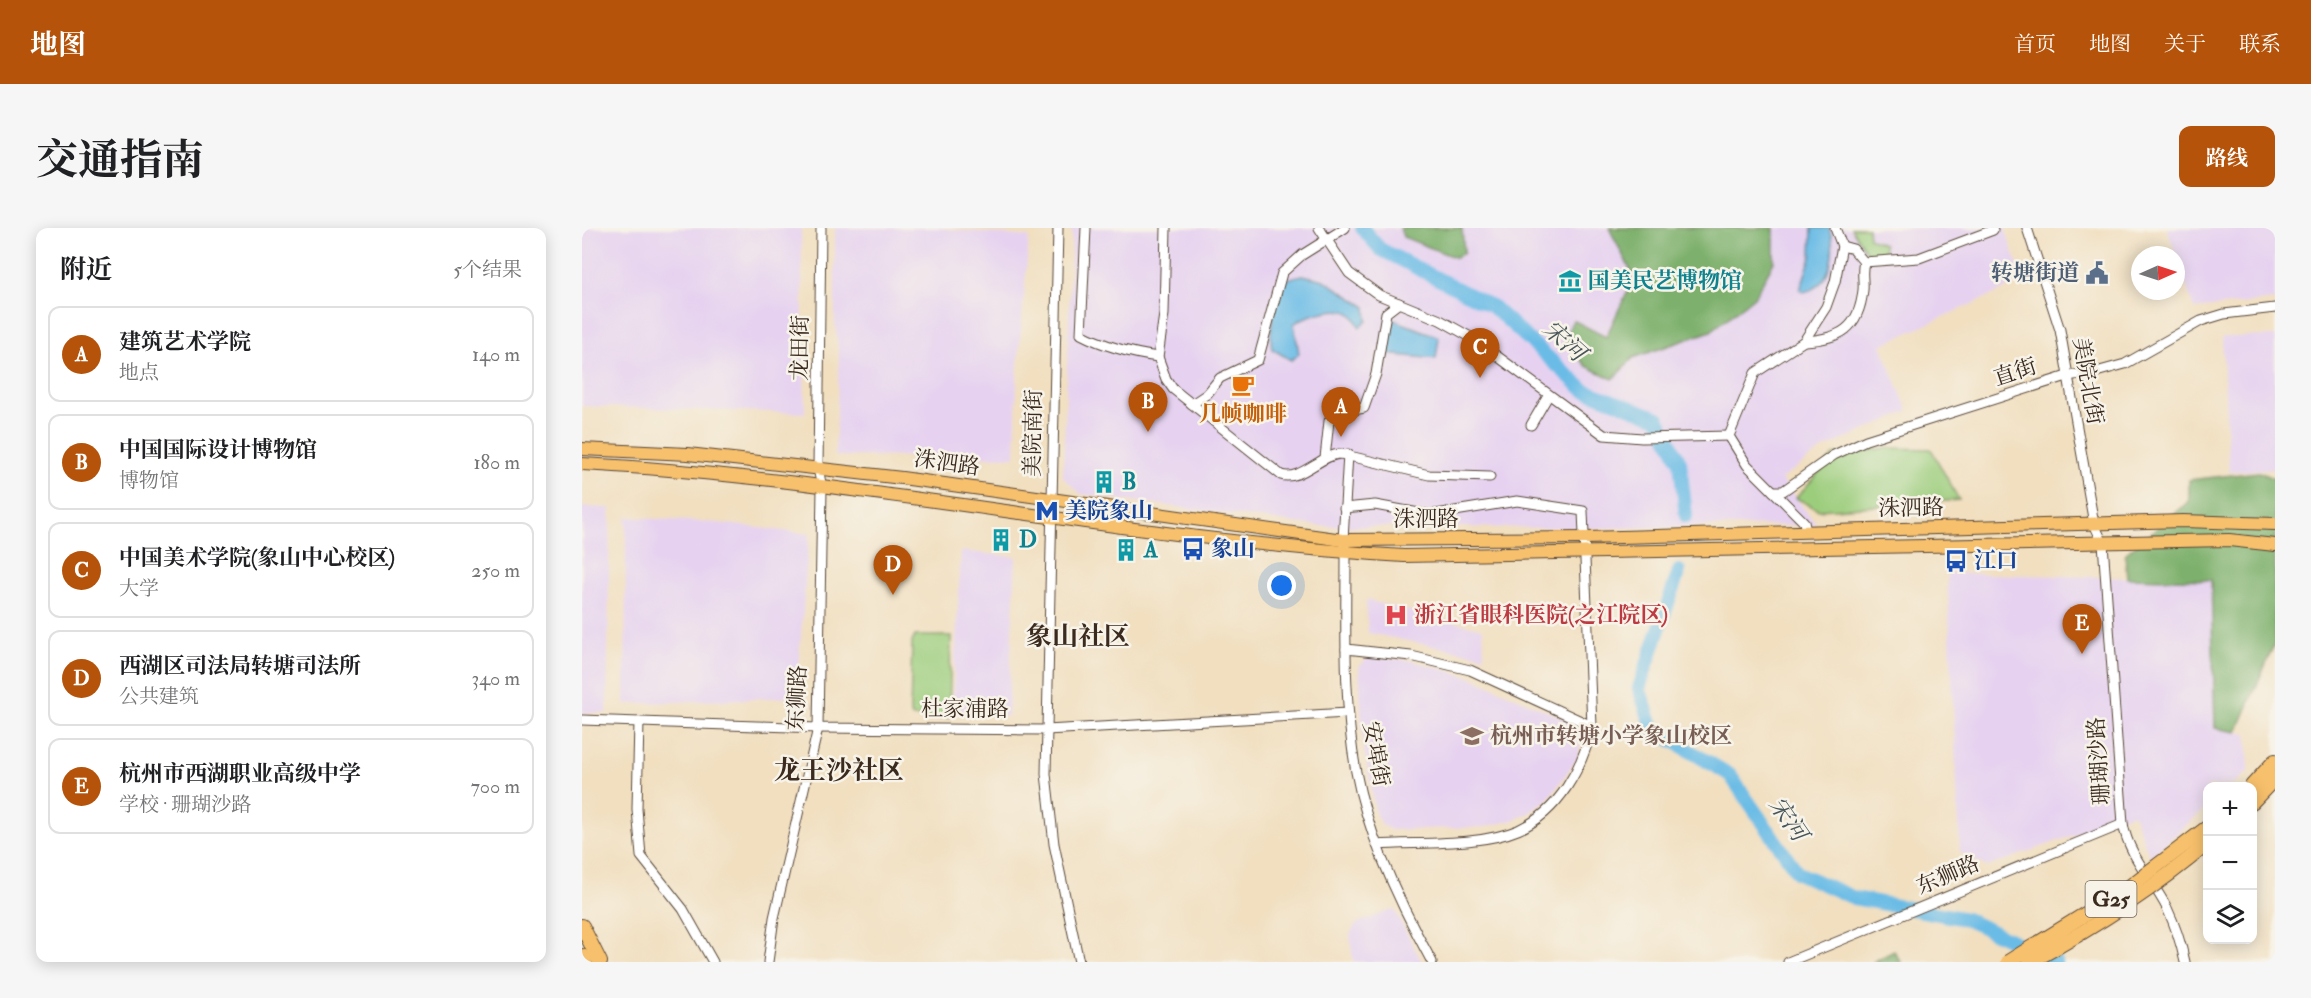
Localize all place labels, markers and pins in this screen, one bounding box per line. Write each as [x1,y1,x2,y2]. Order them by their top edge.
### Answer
place label: 转塘街道 [1991,259,2079,287]
public building icon: 转塘街道 [2084,260,2110,286]
place label: 国美民艺博物馆 [1588,267,1742,295]
museum icon: 国美民艺博物馆 [1557,268,1583,294]
pin: C [1460,328,1500,378]
cafe icon: 几帧咖啡 [1230,372,1256,398]
pin: B [1128,382,1168,432]
pin: A [1322,388,1360,437]
place label: 几帧咖啡 [1199,400,1287,428]
place label: B [1122,468,1136,496]
building icon: B [1091,469,1117,495]
place label: 美院象山 [1065,497,1153,525]
metro station icon: 美院象山 [1034,498,1060,524]
place label: D [1019,526,1037,554]
building icon: D [988,527,1014,553]
place label: 象山 [1211,535,1255,563]
place label: A [1143,536,1159,564]
bus stop icon: 象山 [1180,536,1206,562]
building icon: A [1113,537,1139,563]
pin: D [874,546,912,595]
place label: 江口 [1974,547,2018,575]
bus stop icon: 江口 [1943,548,1969,574]
place label: 浙江省眼科医院(之江院区) [1414,601,1668,629]
hospital icon: 浙江省眼科医院(之江院区) [1383,602,1409,628]
pin: E [2062,604,2102,654]
place label: 杭州市转塘小学象山校区 [1490,722,1732,750]
school or university icon: 杭州市转塘小学象山校区 [1459,723,1485,749]

